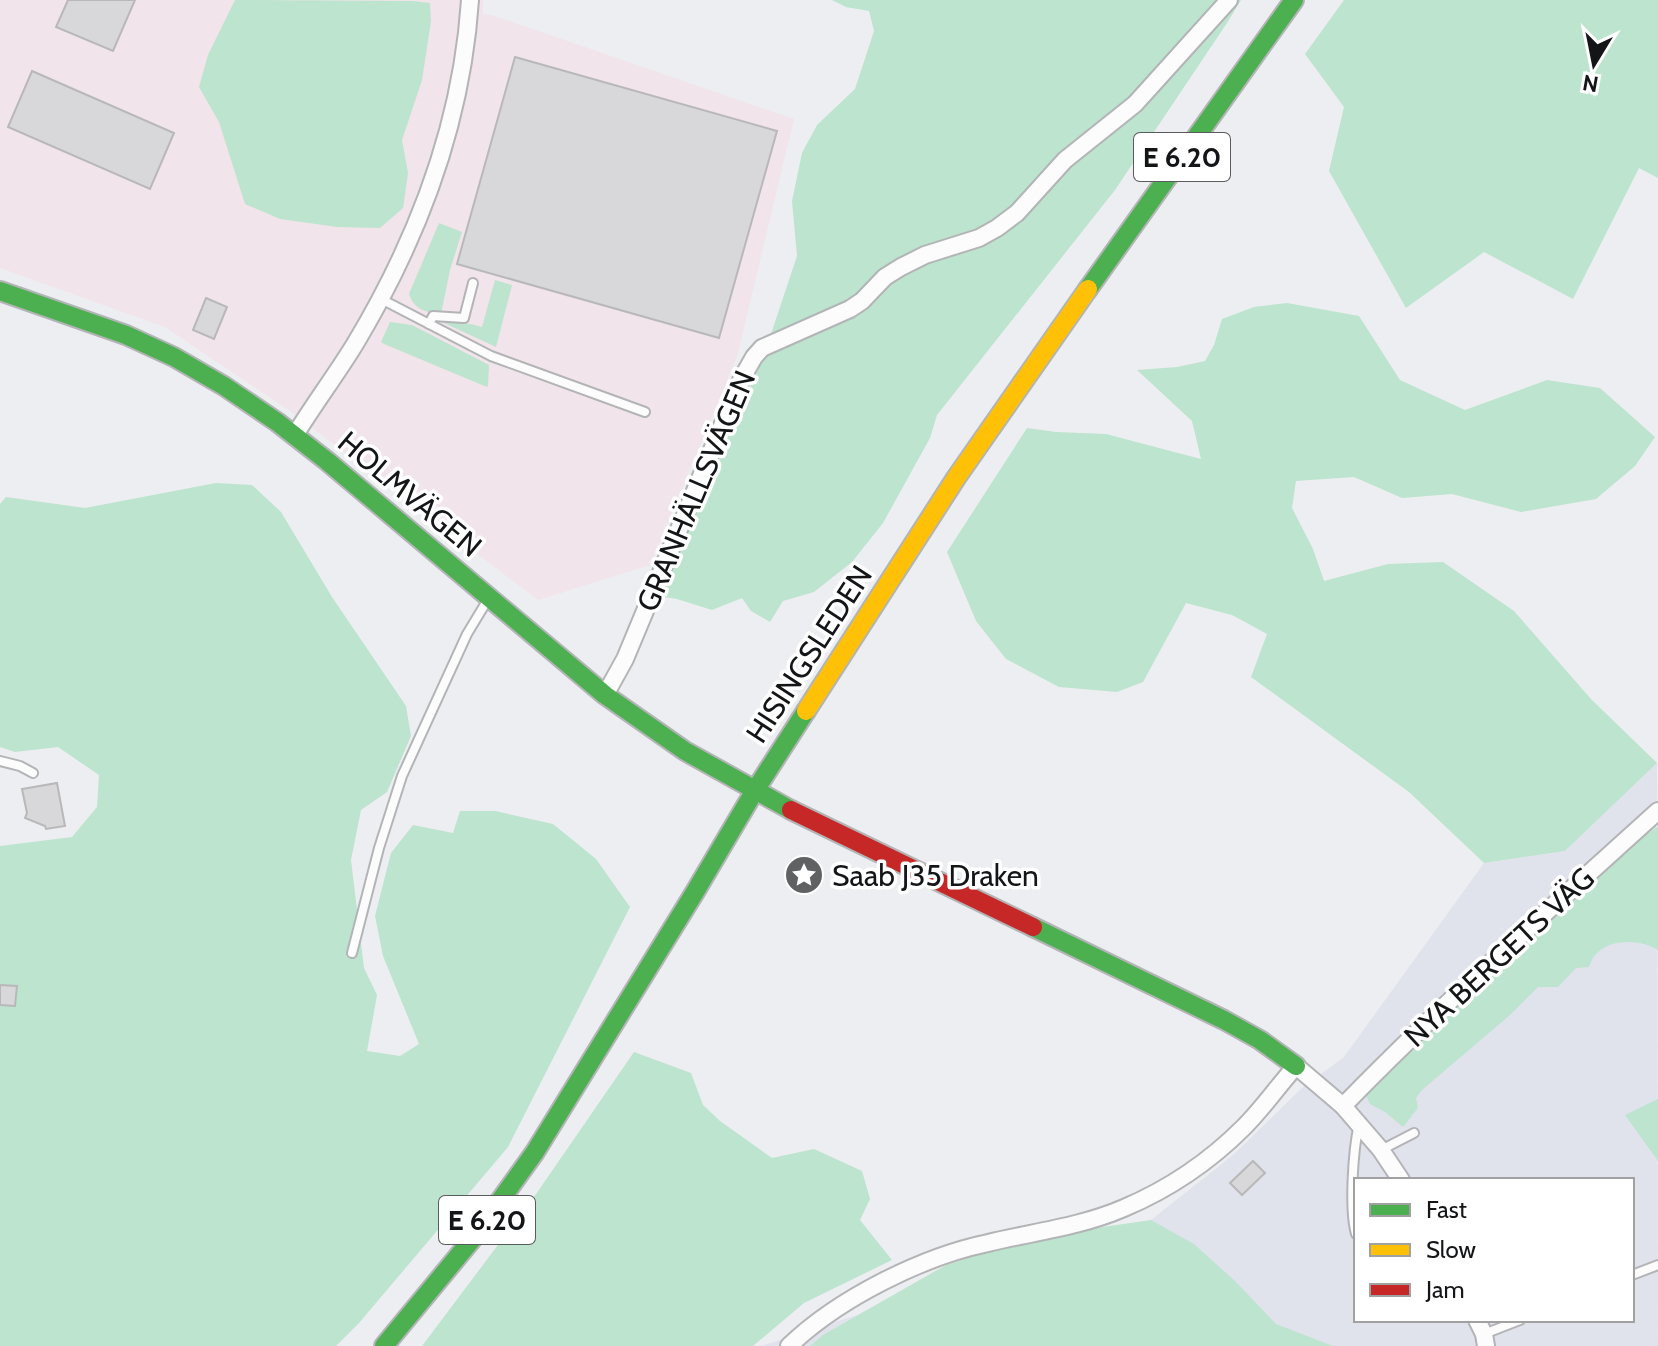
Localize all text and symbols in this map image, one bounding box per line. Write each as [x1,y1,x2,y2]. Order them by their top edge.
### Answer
north arrow [1554,24,1634,104]
text: N [1581,69,1601,98]
road number: E 6.20 [1134,133,1230,181]
street label: GRANHÄLLSVÄGEN [629,365,763,617]
street label: HOLMVÄGEN [331,423,489,565]
street label: HISINGSLEDEN [738,558,880,750]
place icon: Saab J35 Draken [783,854,825,896]
place label: Saab J35 Draken [832,857,1039,894]
street label: NYA BERGETS VÄG [1396,859,1602,1055]
legend [1354,1178,1634,1322]
text: Fast [1426,1195,1467,1224]
road number: E 6.20 [439,1196,535,1244]
text: Slow [1426,1235,1476,1264]
text: Jam [1425,1275,1464,1304]

